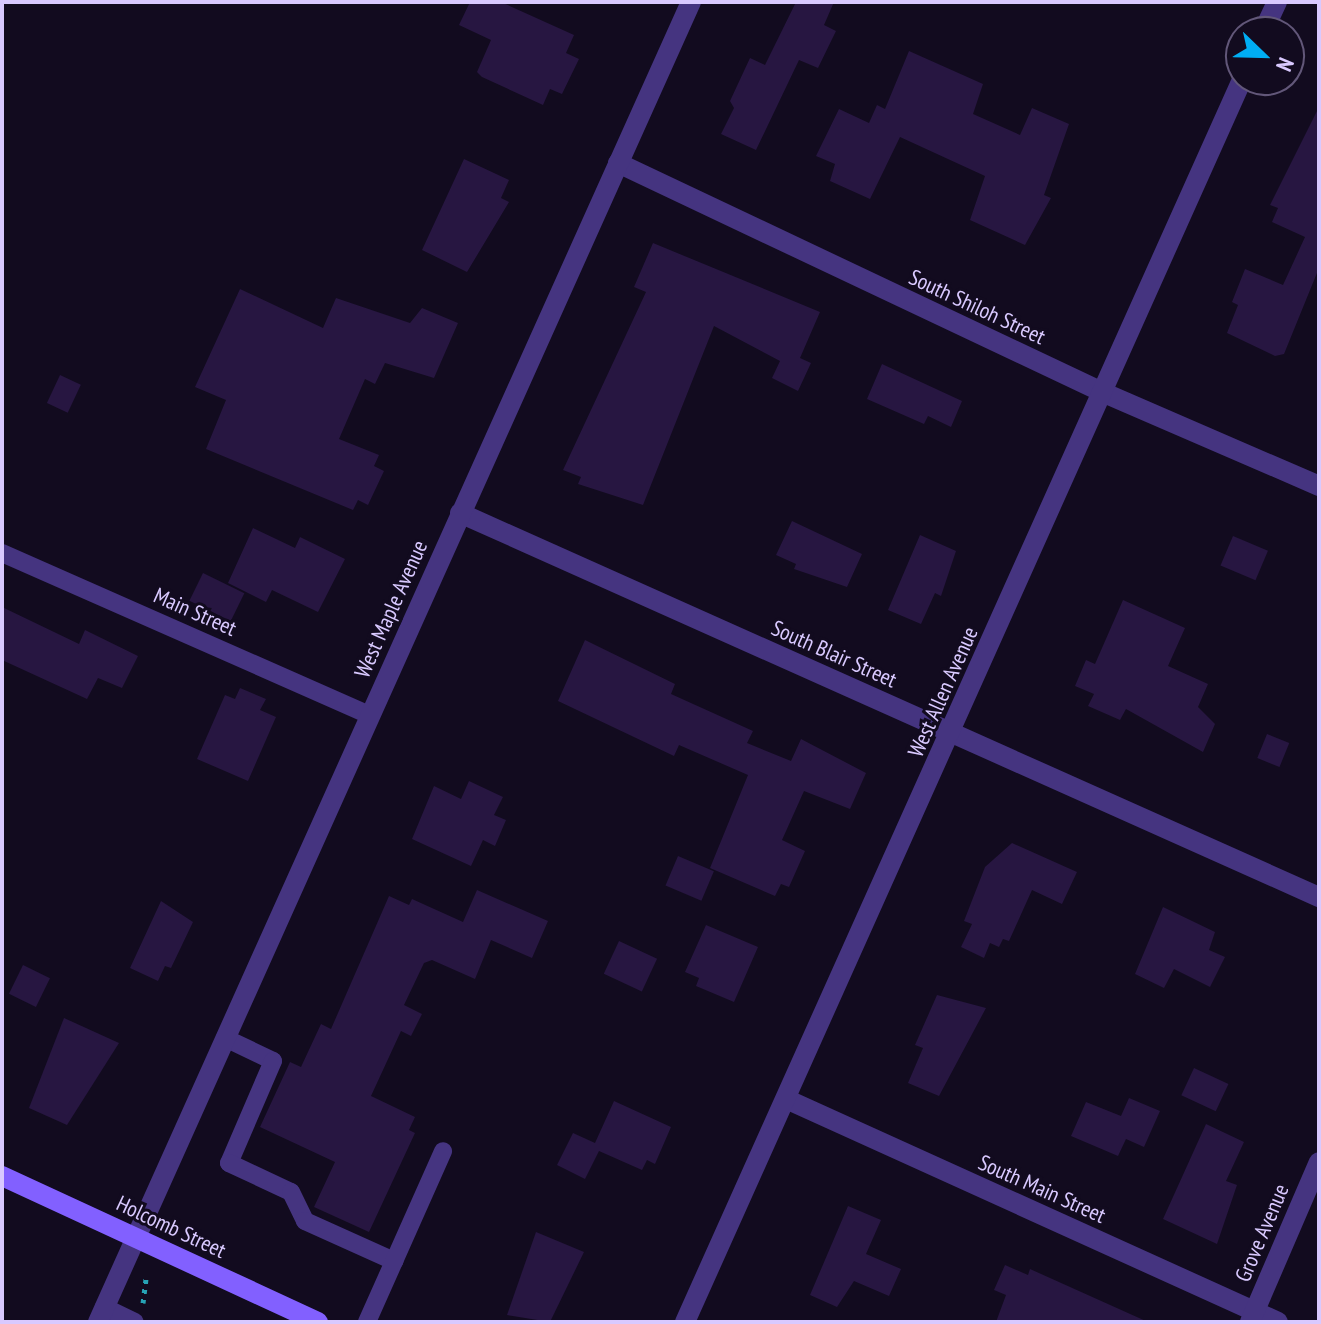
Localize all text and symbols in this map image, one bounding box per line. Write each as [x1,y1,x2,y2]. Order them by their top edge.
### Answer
north arrow [1225,16,1305,96]
text: N [1270,54,1300,76]
street label: South Shiloh Street [905,264,1049,350]
street label: West Maple Avenue [349,536,433,682]
street label: Main Street [150,582,240,642]
street label: South Blair Street [767,615,901,693]
street label: West Allen Avenue [902,622,984,762]
street label: South Main Street [974,1149,1110,1229]
street label: Grove Avenue [1230,1180,1294,1286]
street label: Holcomb Street [112,1190,230,1264]

